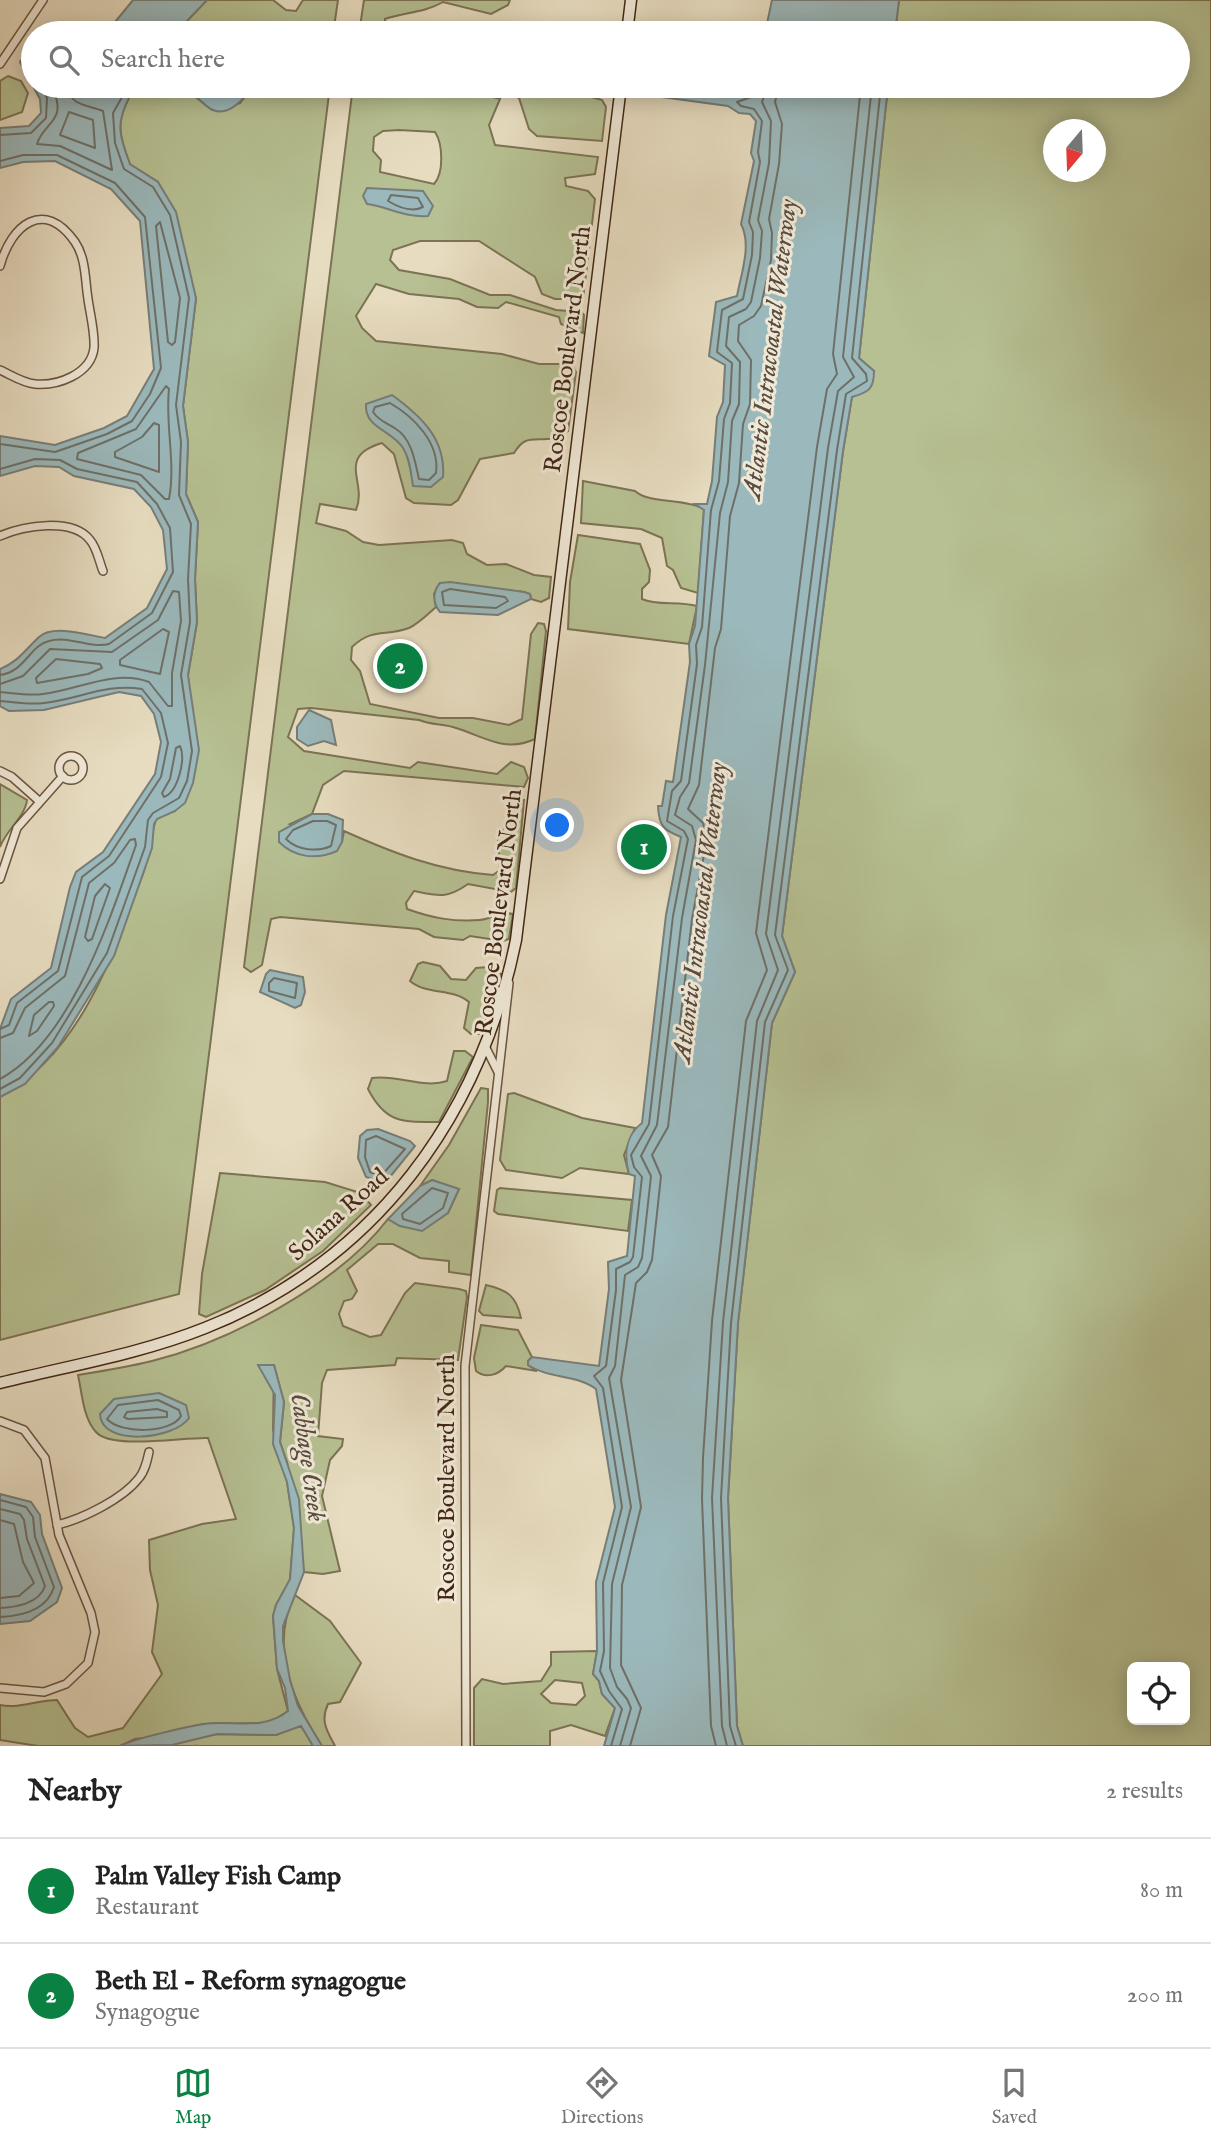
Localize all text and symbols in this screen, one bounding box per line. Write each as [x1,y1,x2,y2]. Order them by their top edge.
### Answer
search box [21,21,1190,98]
icon: search [45,41,83,79]
text: Search here [101,43,225,76]
north arrow [1043,119,1106,182]
water label: Atlantic Intracoastal Waterway [735,197,805,504]
street label: Roscoe Boulevard North [538,224,599,474]
pin: 2 [377,640,423,692]
water label: Atlantic Intracoastal Waterway [665,760,735,1067]
street label: Roscoe Boulevard North [469,787,530,1037]
your location [540,808,574,842]
pin: 1 [621,821,667,873]
street label: Solana Road [282,1162,396,1268]
street label: Roscoe Boulevard North [432,1354,463,1602]
water label: Cabbage Creek [281,1391,333,1524]
map controls [1127,1662,1190,1725]
button: locate [1127,1662,1190,1725]
text: Nearby [28,1773,121,1811]
text: 2 results [1106,1777,1183,1806]
text: Palm Valley Fish Camp [95,1860,341,1893]
text: 1 [47,1876,55,1905]
text: 80 m [1140,1876,1183,1905]
text: Restaurant [95,1893,199,1922]
text: Beth El - Reform synagogue [95,1965,406,1998]
text: 2 [46,1981,56,2010]
text: 200 m [1127,1981,1183,2010]
text: Synagogue [95,1998,200,2027]
tab: Map [174,2064,212,2130]
tab: Directions [561,2064,643,2130]
tab: Saved [992,2064,1037,2130]

